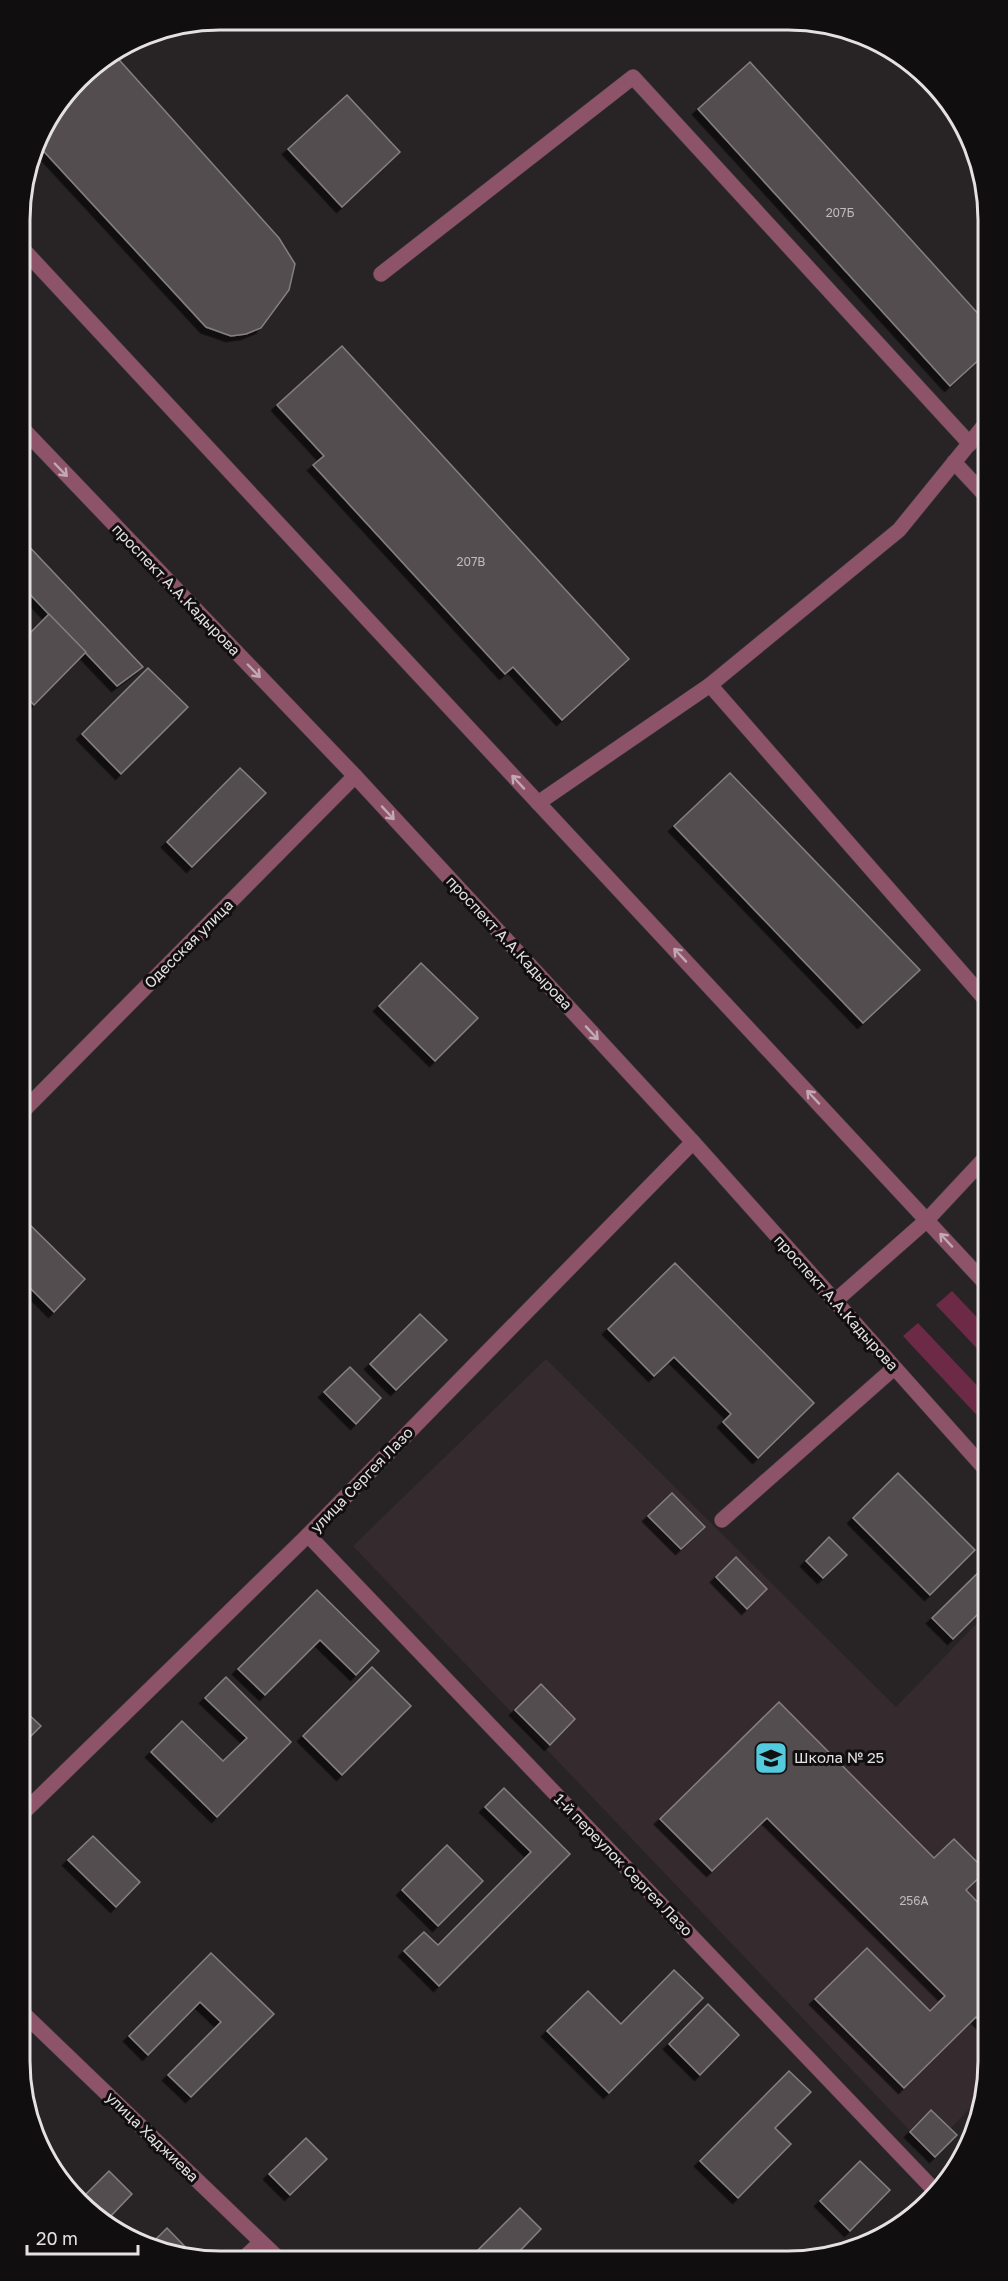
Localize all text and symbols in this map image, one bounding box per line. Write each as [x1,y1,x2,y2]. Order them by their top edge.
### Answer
house number: 207Б [826,205,854,220]
one-way arrow [53,462,68,477]
street label: проспект А.А.Кадырова [109,520,244,659]
house number: 207В [457,554,485,569]
one-way arrow [247,664,261,679]
one-way arrow [511,774,525,789]
one-way arrow [381,805,395,820]
street label: проспект А.А.Кадырова [443,872,576,1013]
street label: Одесская улица [140,895,236,991]
one-way arrow [673,948,687,963]
one-way arrow [585,1025,599,1040]
one-way arrow [806,1090,820,1105]
street label: проспект А.А.Кадырова [771,1231,902,1374]
one-way arrow [939,1233,953,1248]
street label: улица Сергея Лазо [306,1423,416,1536]
school or university icon: Школа № 25 [753,1740,789,1776]
place label: Школа № 25 [794,1748,884,1766]
street label: 1-й переулок Сергея Лазо [551,1789,697,1939]
house number: 256А [899,1893,929,1908]
street label: улица Хаджиева [103,2087,203,2185]
scale bar [27,2218,138,2256]
text: 20 m [36,2227,78,2249]

